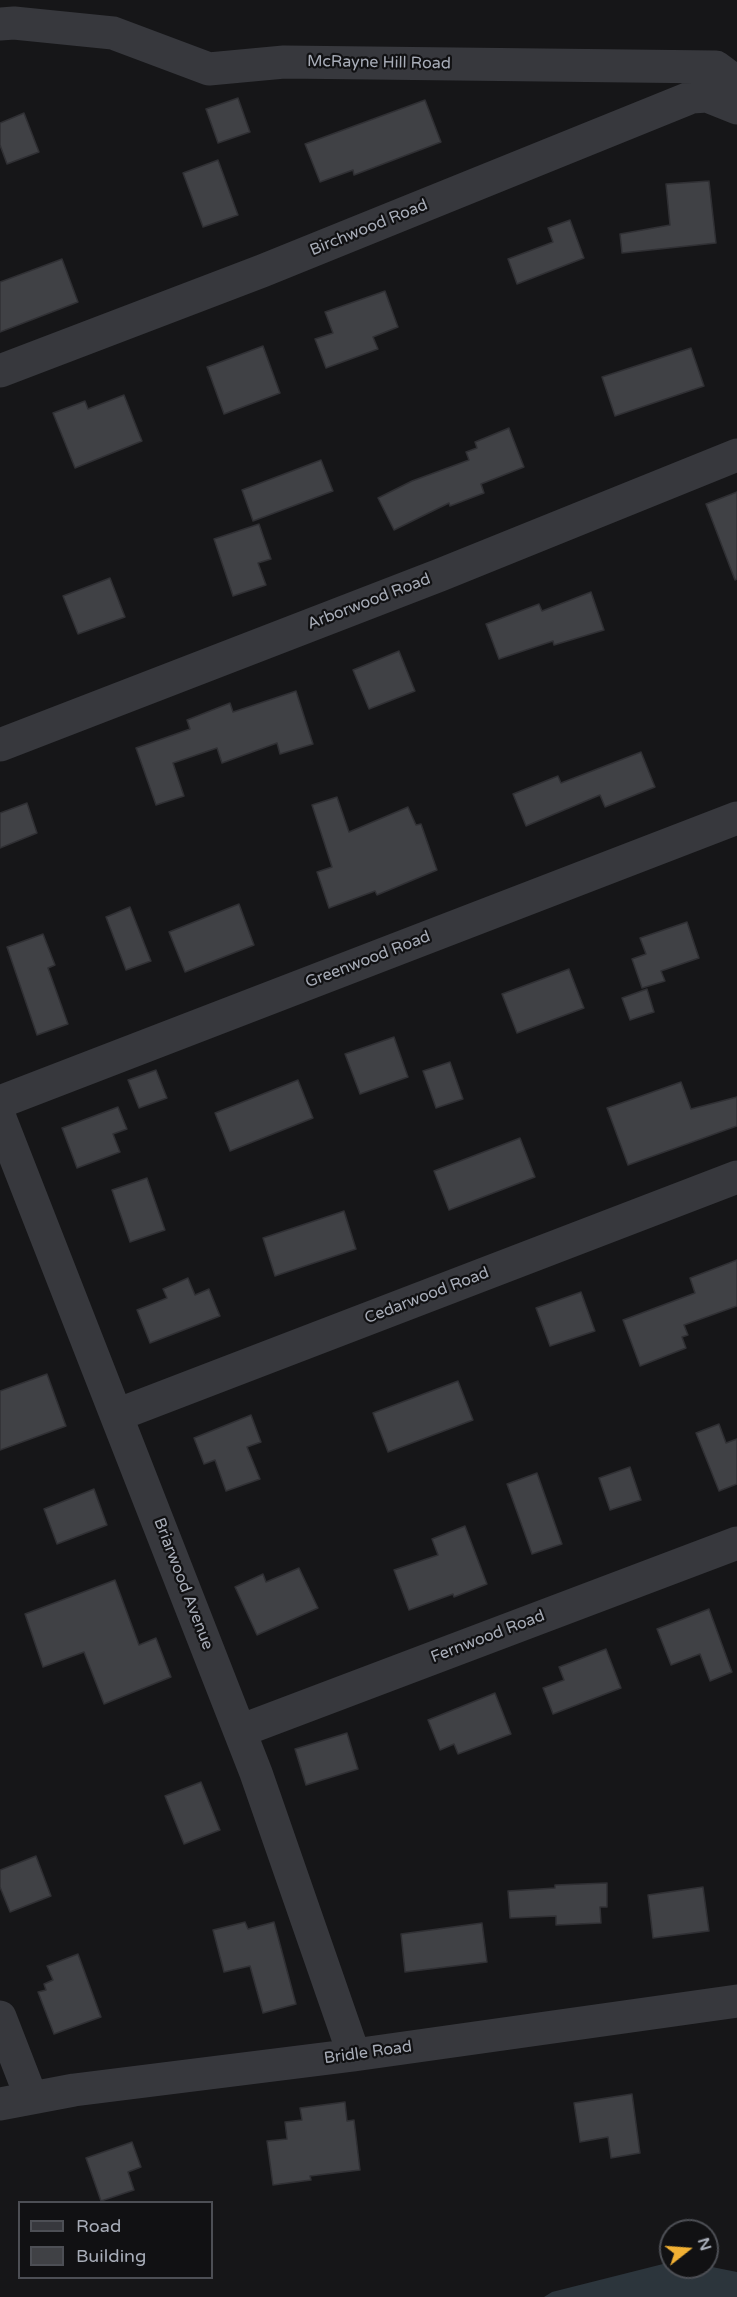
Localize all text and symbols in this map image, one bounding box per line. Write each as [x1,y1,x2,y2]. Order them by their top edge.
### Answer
street label: McRayne Hill Road [307,52,451,74]
street label: Birchwood Road [307,196,431,260]
street label: Arborwood Road [305,570,433,634]
street label: Greenwood Road [303,927,433,993]
street label: Cedarwood Road [362,1263,492,1329]
street label: Briarwood Avenue [149,1515,217,1653]
street label: Fernwood Road [428,1606,548,1668]
street label: Bridle Road [323,2037,413,2069]
legend [18,2201,213,2279]
text: Road [76,2215,121,2237]
north arrow [659,2219,719,2279]
text: N [693,2235,716,2253]
text: Building [76,2245,146,2267]

